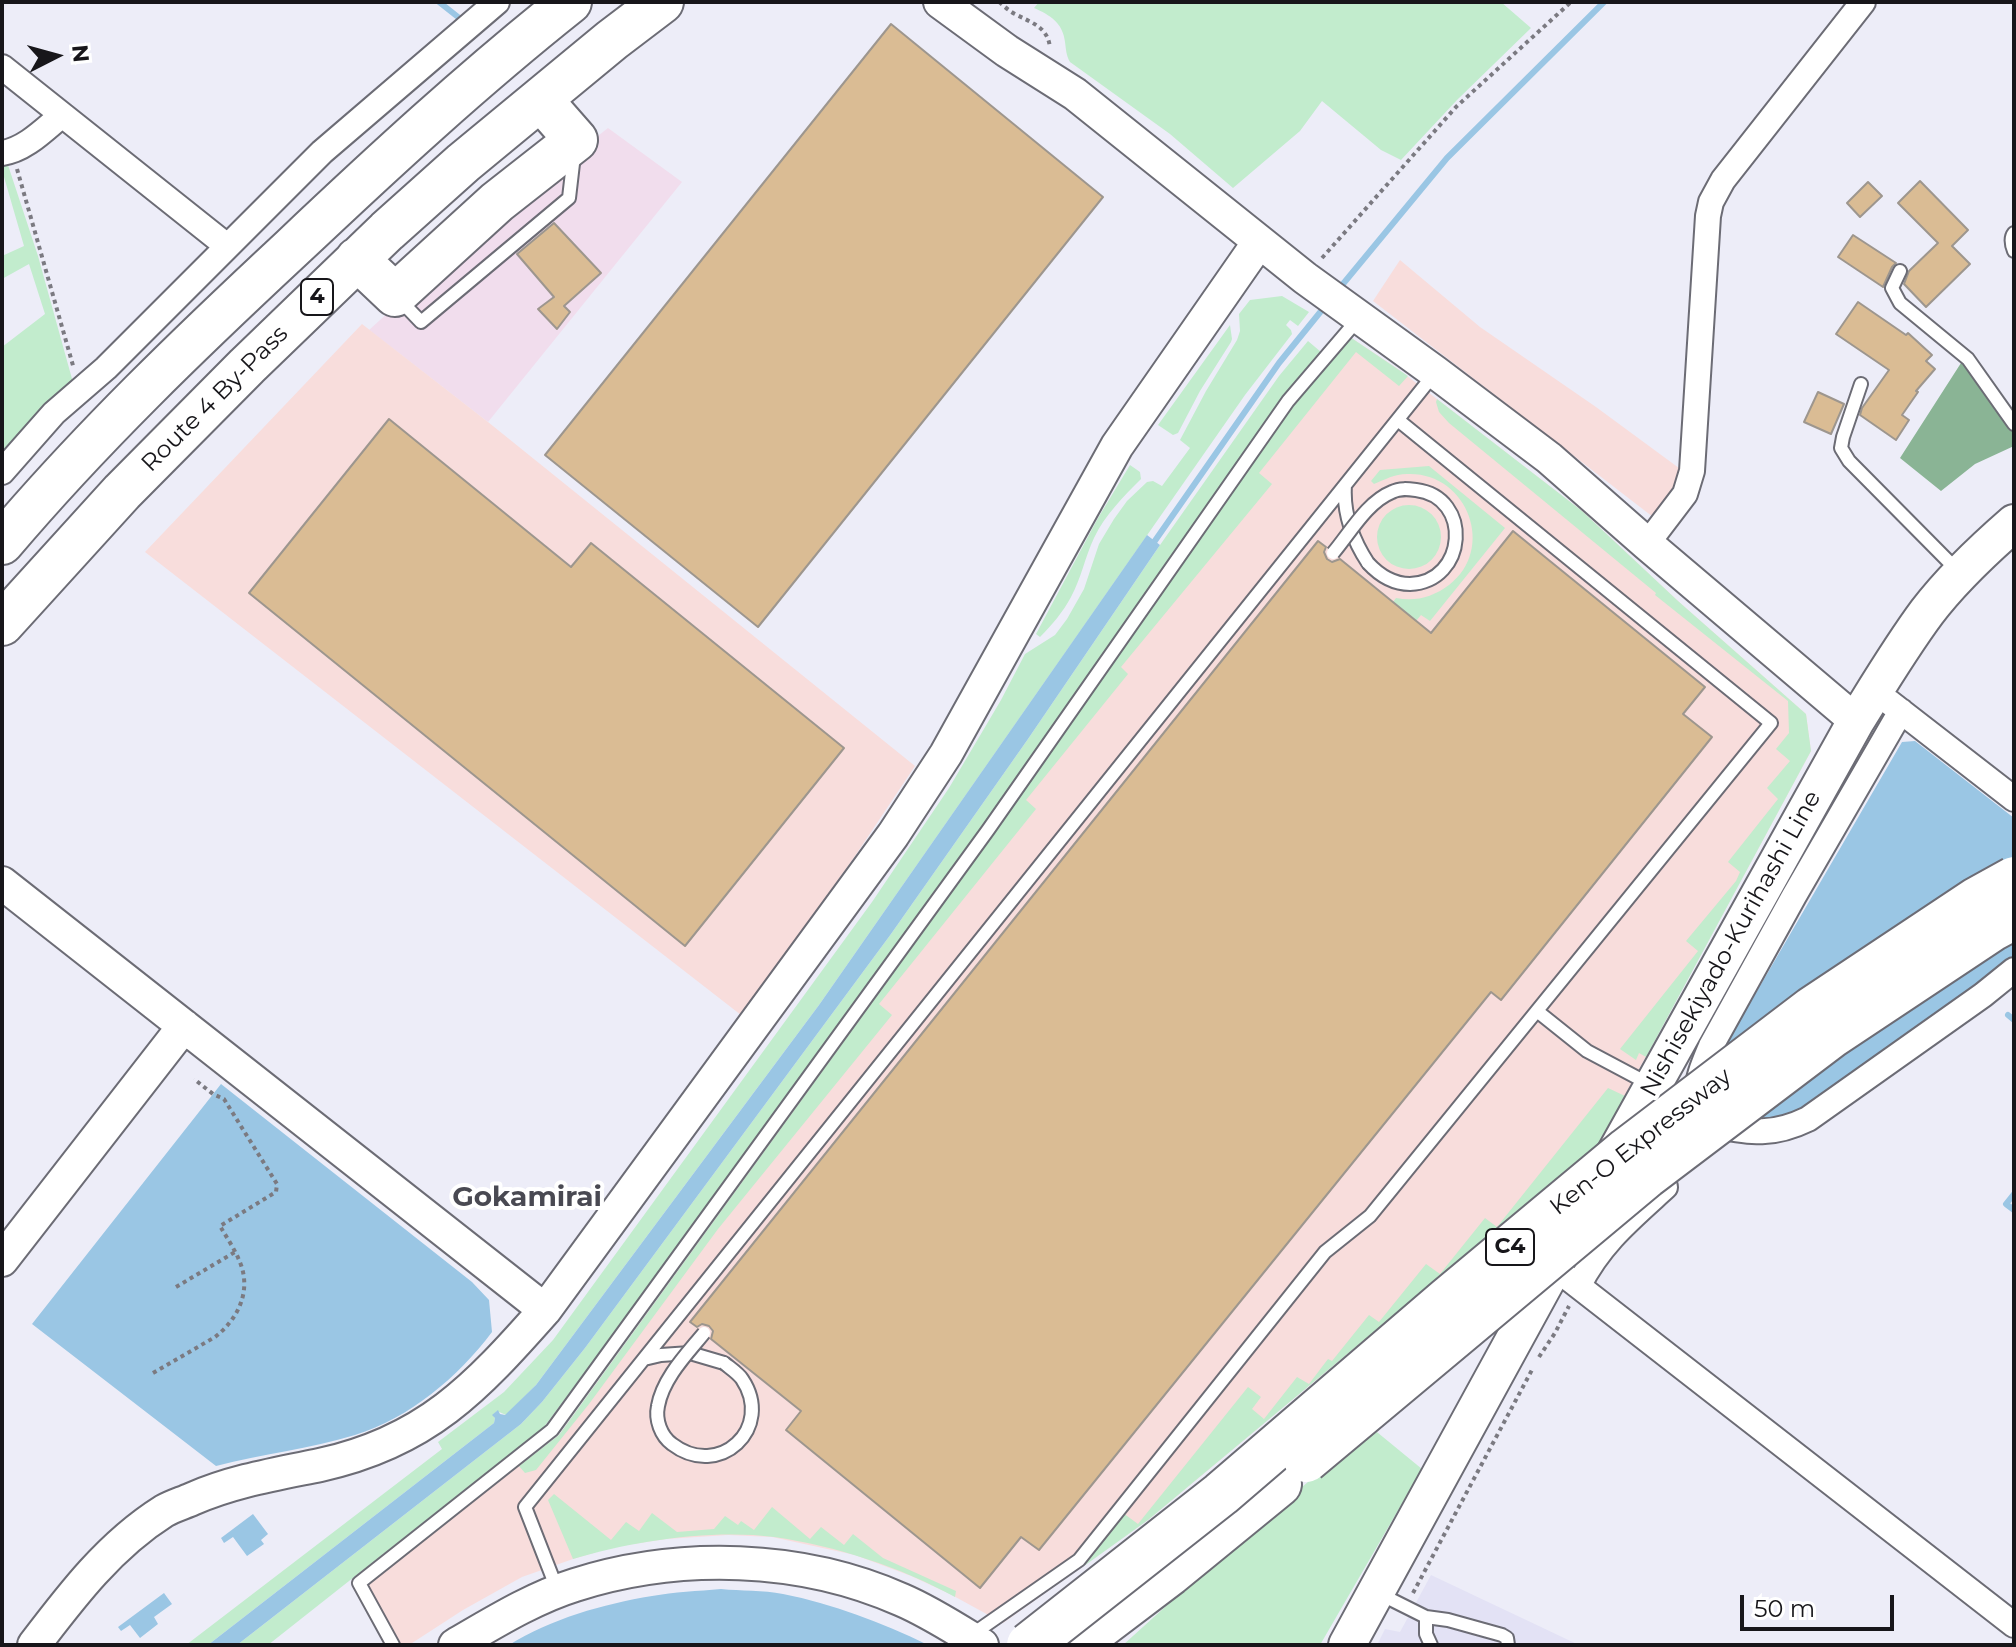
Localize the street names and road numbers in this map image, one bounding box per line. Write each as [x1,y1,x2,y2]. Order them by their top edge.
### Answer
road number: 4 [301,279,333,315]
street label: Route 4 By-Pass [136,320,294,478]
street label: Nishisekiyado-Kurihashi Line [1635,786,1827,1102]
street label: Ken-O Expressway [1545,1062,1737,1222]
road number: C4 [1486,1229,1534,1265]

